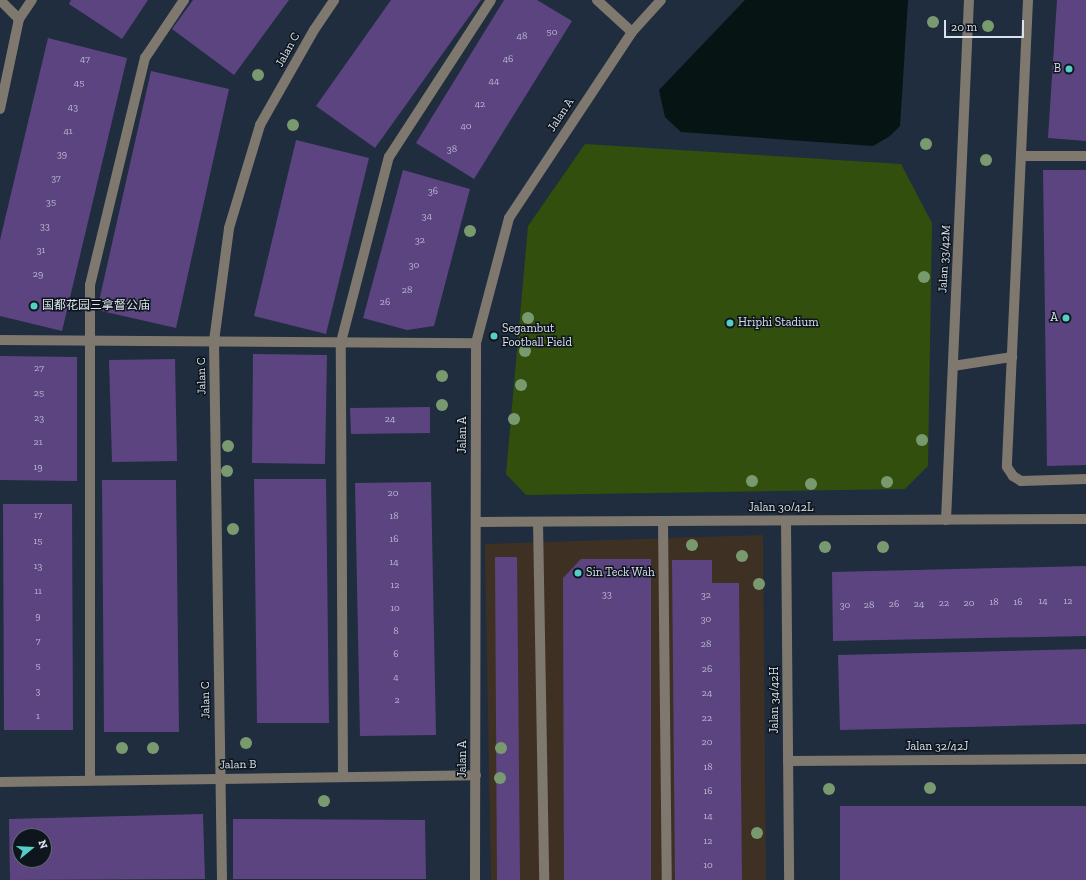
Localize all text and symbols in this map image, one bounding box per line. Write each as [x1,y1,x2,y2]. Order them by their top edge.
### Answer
scale bar [946,12,1026,38]
text: 20 m [951,20,977,34]
house number: 50 [547,27,557,39]
street label: Jalan C [273,30,303,70]
house number: 48 [517,31,527,43]
house number: 47 [80,54,90,66]
house number: 46 [503,54,513,66]
place label: B [1054,62,1061,76]
marker: B [1064,64,1074,74]
house number: 44 [489,76,499,88]
house number: 45 [74,78,84,90]
street label: Jalan A [545,95,577,135]
house number: 42 [475,99,485,111]
house number: 43 [68,102,78,114]
house number: 40 [460,121,472,133]
house number: 41 [63,126,73,138]
house number: 38 [447,144,457,156]
house number: 39 [57,149,67,161]
house number: 37 [51,173,61,185]
house number: 36 [428,186,438,198]
house number: 35 [46,197,56,209]
house number: 34 [422,211,432,223]
house number: 33 [40,221,50,233]
street label: Jalan 33/42M [936,225,954,293]
house number: 32 [415,235,425,247]
house number: 31 [37,245,45,257]
house number: 30 [409,260,419,272]
house number: 29 [33,269,43,281]
house number: 28 [402,285,412,297]
house number: 26 [380,297,390,309]
place label: 国都花园三拿督公庙 [42,299,150,313]
marker: 国都花园三拿督公庙 [29,301,39,311]
place label: A [1050,311,1058,325]
marker: A [1061,313,1071,323]
place label: Hriphi Stadium [738,316,819,330]
marker: Hriphi Stadium [725,318,735,328]
place label: Segambut Football Field [502,322,572,350]
marker: Segambut Football Field [489,331,499,341]
street label: Jalan C [194,357,210,395]
house number: 27 [34,363,44,375]
house number: 25 [34,388,44,400]
house number: 23 [34,413,44,425]
house number: 24 [385,414,395,426]
street label: Jalan A [456,416,470,454]
house number: 21 [34,437,42,449]
house number: 19 [33,462,43,474]
house number: 20 [388,488,398,500]
street label: Jalan 30/42L [749,501,813,515]
house number: 17 [34,510,42,522]
house number: 18 [389,511,399,523]
house number: 16 [389,534,399,546]
house number: 15 [34,536,42,548]
house number: 14 [389,557,399,569]
house number: 13 [34,561,42,573]
place label: Sin Teck Wah [586,566,655,580]
marker: Sin Teck Wah [573,568,583,578]
house number: 12 [391,580,399,592]
house number: 11 [34,586,42,598]
house number: 33 [602,589,612,601]
house number: 32 [701,590,711,602]
house number: 14 [1038,596,1048,608]
house number: 12 [1064,596,1072,608]
house number: 18 [989,597,999,609]
house number: 16 [1013,597,1023,609]
house number: 22 [939,598,949,610]
house number: 20 [964,598,974,610]
house number: 26 [889,599,899,611]
house number: 24 [914,599,924,611]
house number: 30 [840,600,850,612]
house number: 28 [864,600,874,612]
house number: 10 [390,603,400,615]
house number: 9 [35,611,41,623]
house number: 30 [701,614,711,626]
house number: 8 [393,626,399,638]
house number: 7 [36,636,40,648]
house number: 28 [701,639,711,651]
house number: 6 [393,649,399,661]
house number: 5 [35,661,41,673]
house number: 26 [702,664,712,676]
street label: Jalan 34/42H [768,666,782,734]
house number: 4 [393,672,399,684]
street label: Jalan C [198,681,214,719]
house number: 3 [36,686,40,698]
house number: 24 [702,688,712,700]
house number: 2 [394,695,400,707]
house number: 1 [36,711,40,723]
house number: 22 [702,713,712,725]
house number: 20 [702,737,712,749]
street label: Jalan A [456,740,470,778]
street label: Jalan 32/42J [905,740,969,754]
street label: Jalan B [219,757,257,773]
house number: 18 [703,762,713,774]
house number: 16 [703,786,713,798]
house number: 14 [703,811,713,823]
north arrow [12,828,52,868]
house number: 12 [704,836,712,848]
text: N [35,838,50,850]
house number: 10 [703,860,713,872]

